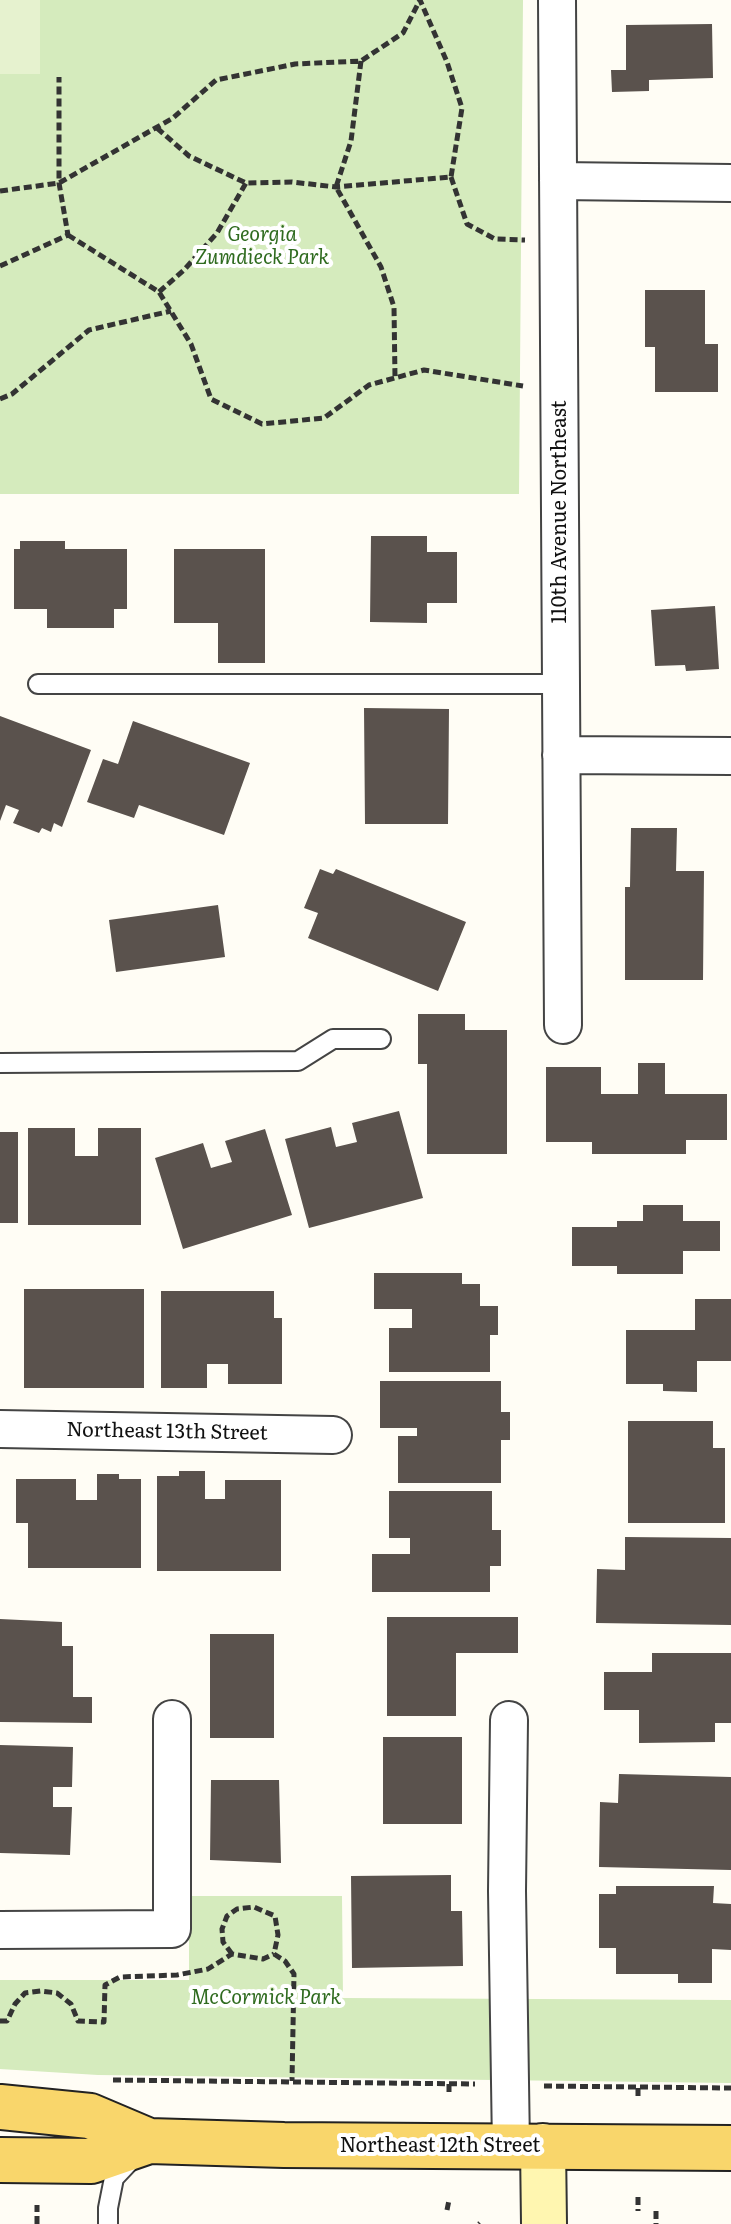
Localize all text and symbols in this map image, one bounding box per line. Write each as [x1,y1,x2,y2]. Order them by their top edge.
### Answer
park label: Georgia Zumdieck Park [195,223,329,270]
street label: 110th Avenue Northeast [548,400,572,624]
street label: Northeast 13th Street [66,1418,268,1446]
park label: McCormick Park [191,1986,341,2010]
street label: Northeast 12th Street [340,2134,540,2158]

